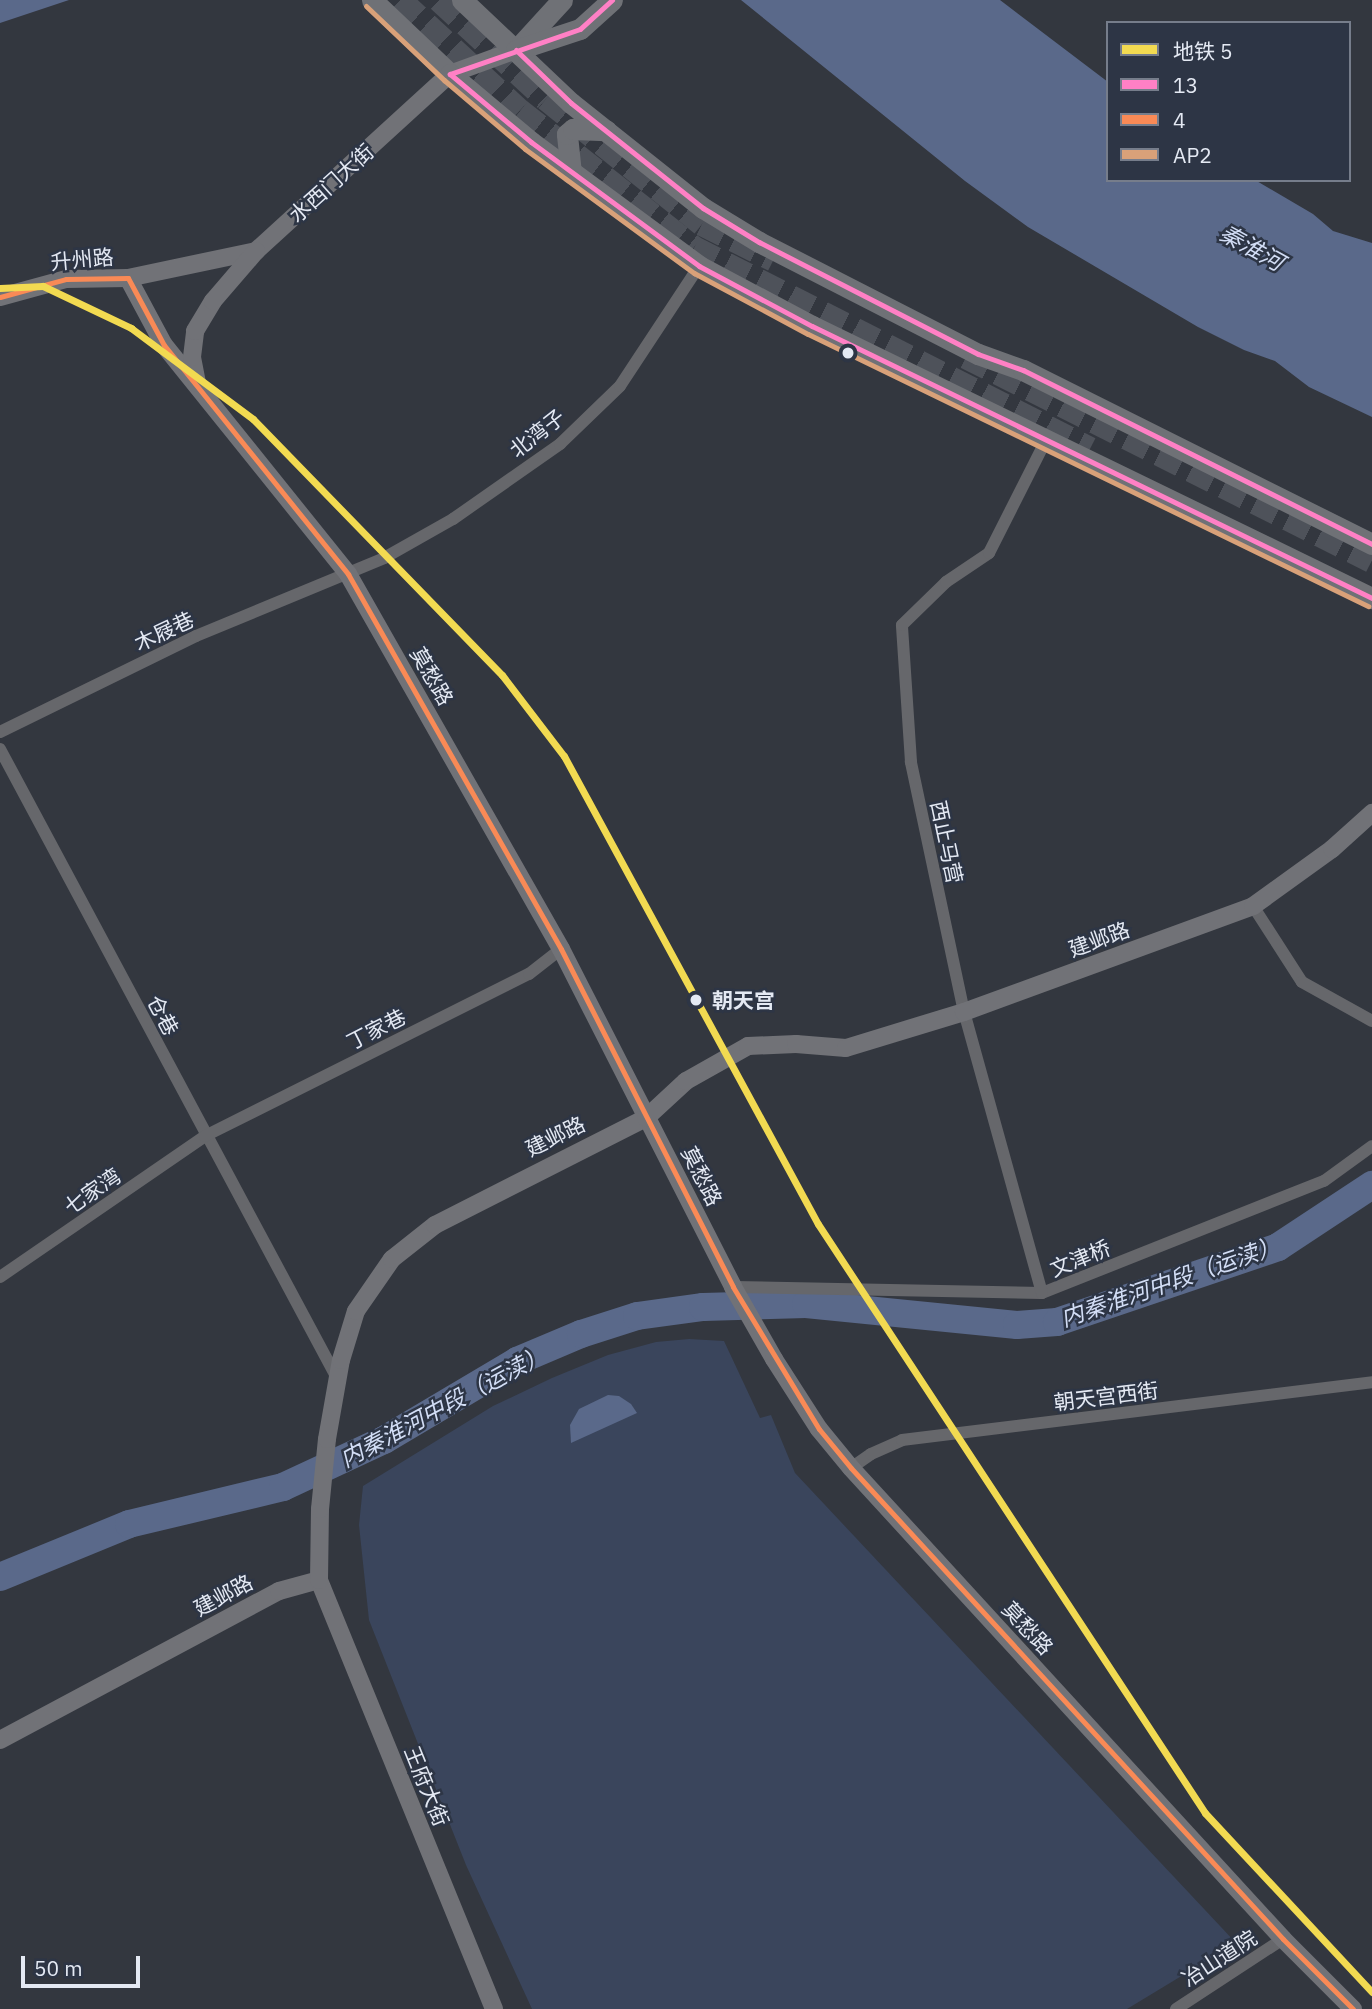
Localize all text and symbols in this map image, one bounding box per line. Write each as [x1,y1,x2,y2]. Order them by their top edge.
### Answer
legend [1106,21,1351,182]
text: 地铁 5 [1173,37,1233,65]
text: 13 [1173,71,1198,99]
text: 4 [1173,106,1186,134]
street label: 水西门大街 [284,139,378,227]
text: AP2 [1173,141,1212,169]
water label: 秦淮河 [1215,218,1289,276]
street label: 升州路 [50,244,114,274]
unlabelled marker [841,346,855,360]
street label: 北湾子 [504,404,570,462]
street label: 木屐巷 [130,606,198,656]
street label: 莫愁路 [405,642,459,710]
street label: 西止马营 [926,798,968,886]
street label: 建邺路 [1065,916,1133,962]
place label: 朝天宫 [712,987,775,1013]
marker: 朝天宫 [686,990,706,1010]
street label: 仓巷 [142,991,184,1039]
street label: 丁家巷 [342,1003,410,1055]
street label: 建邺路 [521,1111,589,1161]
street label: 莫愁路 [676,1142,728,1210]
street label: 七家湾 [59,1163,125,1219]
water label: 内秦淮河中段（运渎） [1057,1231,1283,1331]
street label: 文津桥 [1046,1235,1114,1281]
water label: 内秦淮河中段（运渎） [335,1340,551,1472]
street label: 朝天宫西街 [1052,1377,1160,1415]
street label: 建邺路 [189,1569,257,1621]
street label: 莫愁路 [997,1596,1059,1660]
street label: 王府大街 [400,1742,454,1830]
street label: 冶山道院 [1177,1925,1261,1991]
scale bar [24,1942,144,1986]
text: 50 m [34,1954,83,1982]

